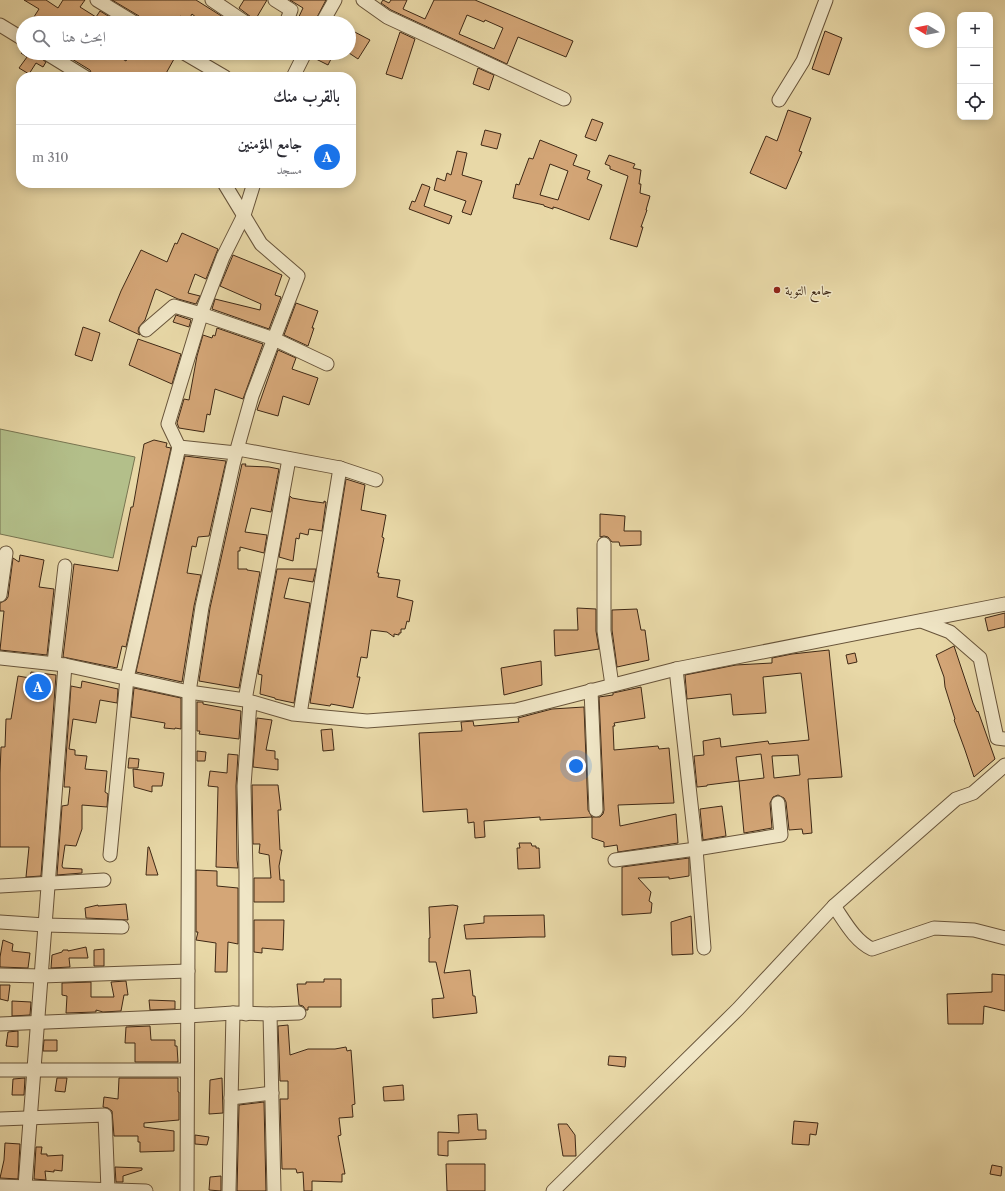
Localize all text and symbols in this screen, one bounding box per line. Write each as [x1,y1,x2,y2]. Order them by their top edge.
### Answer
north arrow [909,12,945,48]
map controls [957,12,993,120]
button: + [957,12,993,48]
search box [16,16,356,60]
icon: search [30,27,52,49]
text: ابحث هنا [62,27,106,46]
button: − [957,48,993,84]
button: locate [957,84,993,120]
text: بالقرب منك [273,86,340,106]
text: جامع المؤمنين [238,134,302,153]
text: 310 m [32,149,68,165]
text: A [322,149,332,165]
text: مسجد [276,161,302,177]
place label: جامع التوبة [785,282,832,303]
marker: جامع التوبة [772,285,782,295]
pin: A [25,672,51,702]
your location [566,756,586,776]

